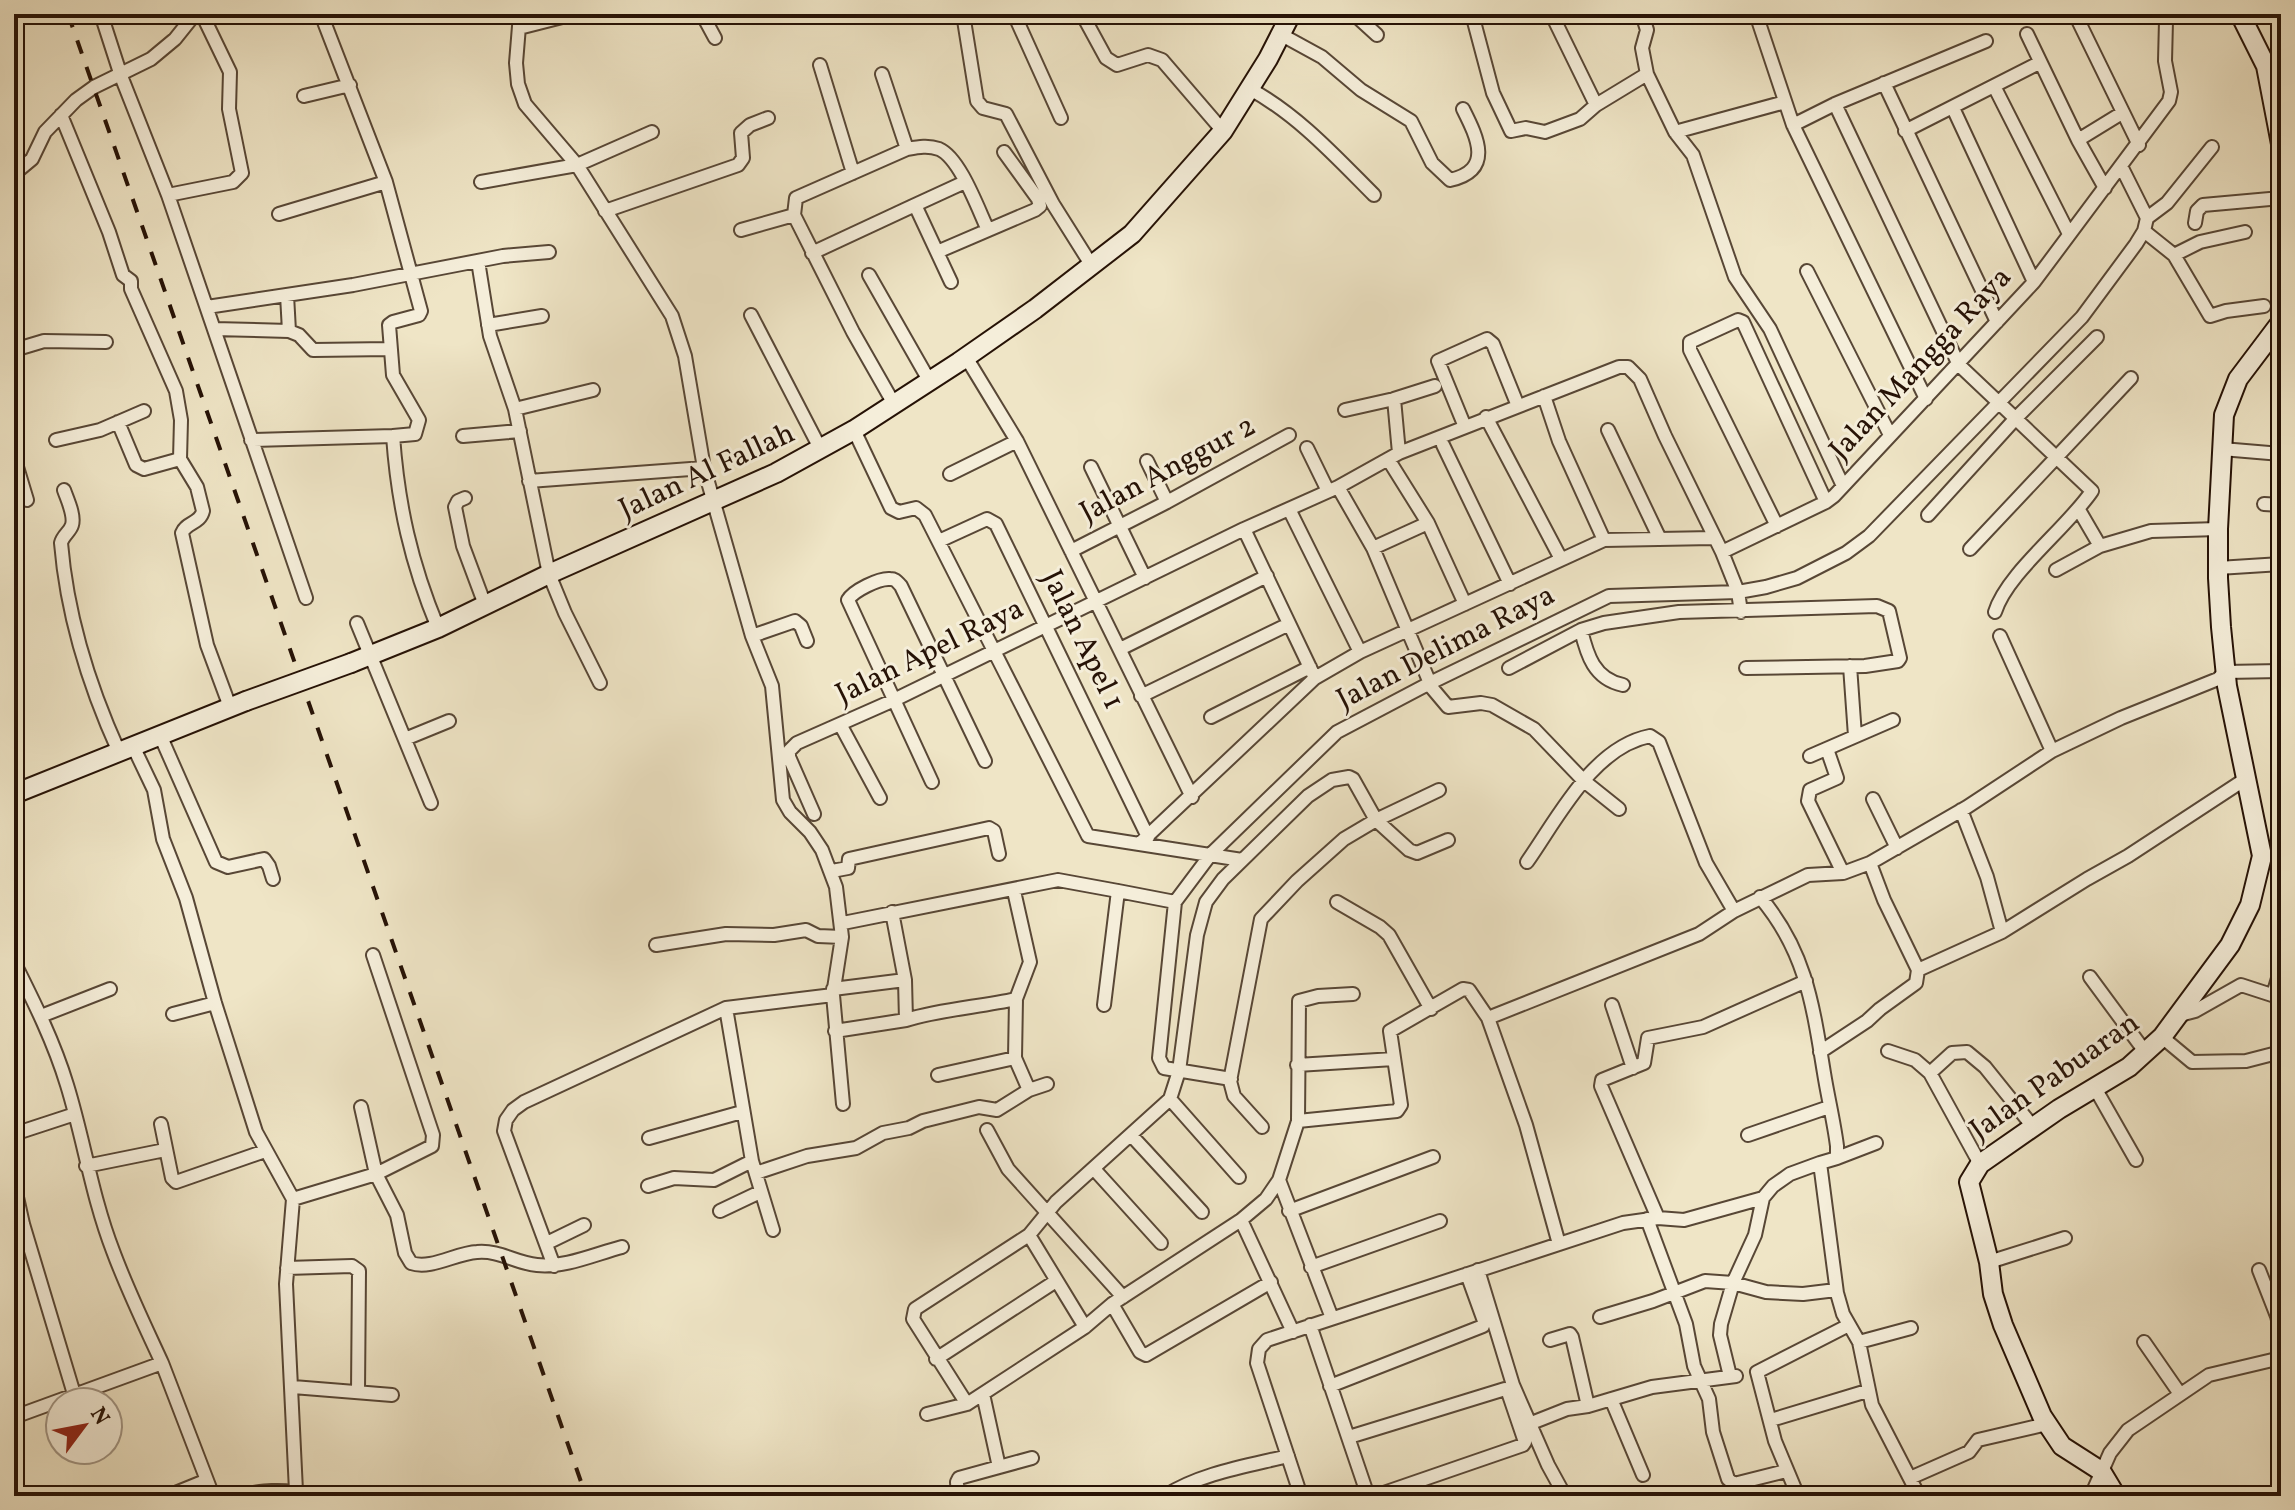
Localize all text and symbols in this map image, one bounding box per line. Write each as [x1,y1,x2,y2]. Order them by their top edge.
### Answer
street label: Jalan Mangga Raya [1820,258,2022,470]
street label: Jalan Anggur 2 [1073,406,1263,534]
street label: Jalan Al Fallah [612,413,802,531]
street label: Jalan Apel 1 [1030,563,1134,717]
street label: Jalan Delima Raya [1330,575,1562,721]
street label: Jalan Apel Raya [829,588,1031,716]
street label: Jalan Pabuaran [1962,1003,2148,1151]
north arrow [44,1386,124,1466]
text: N [81,1402,116,1432]

